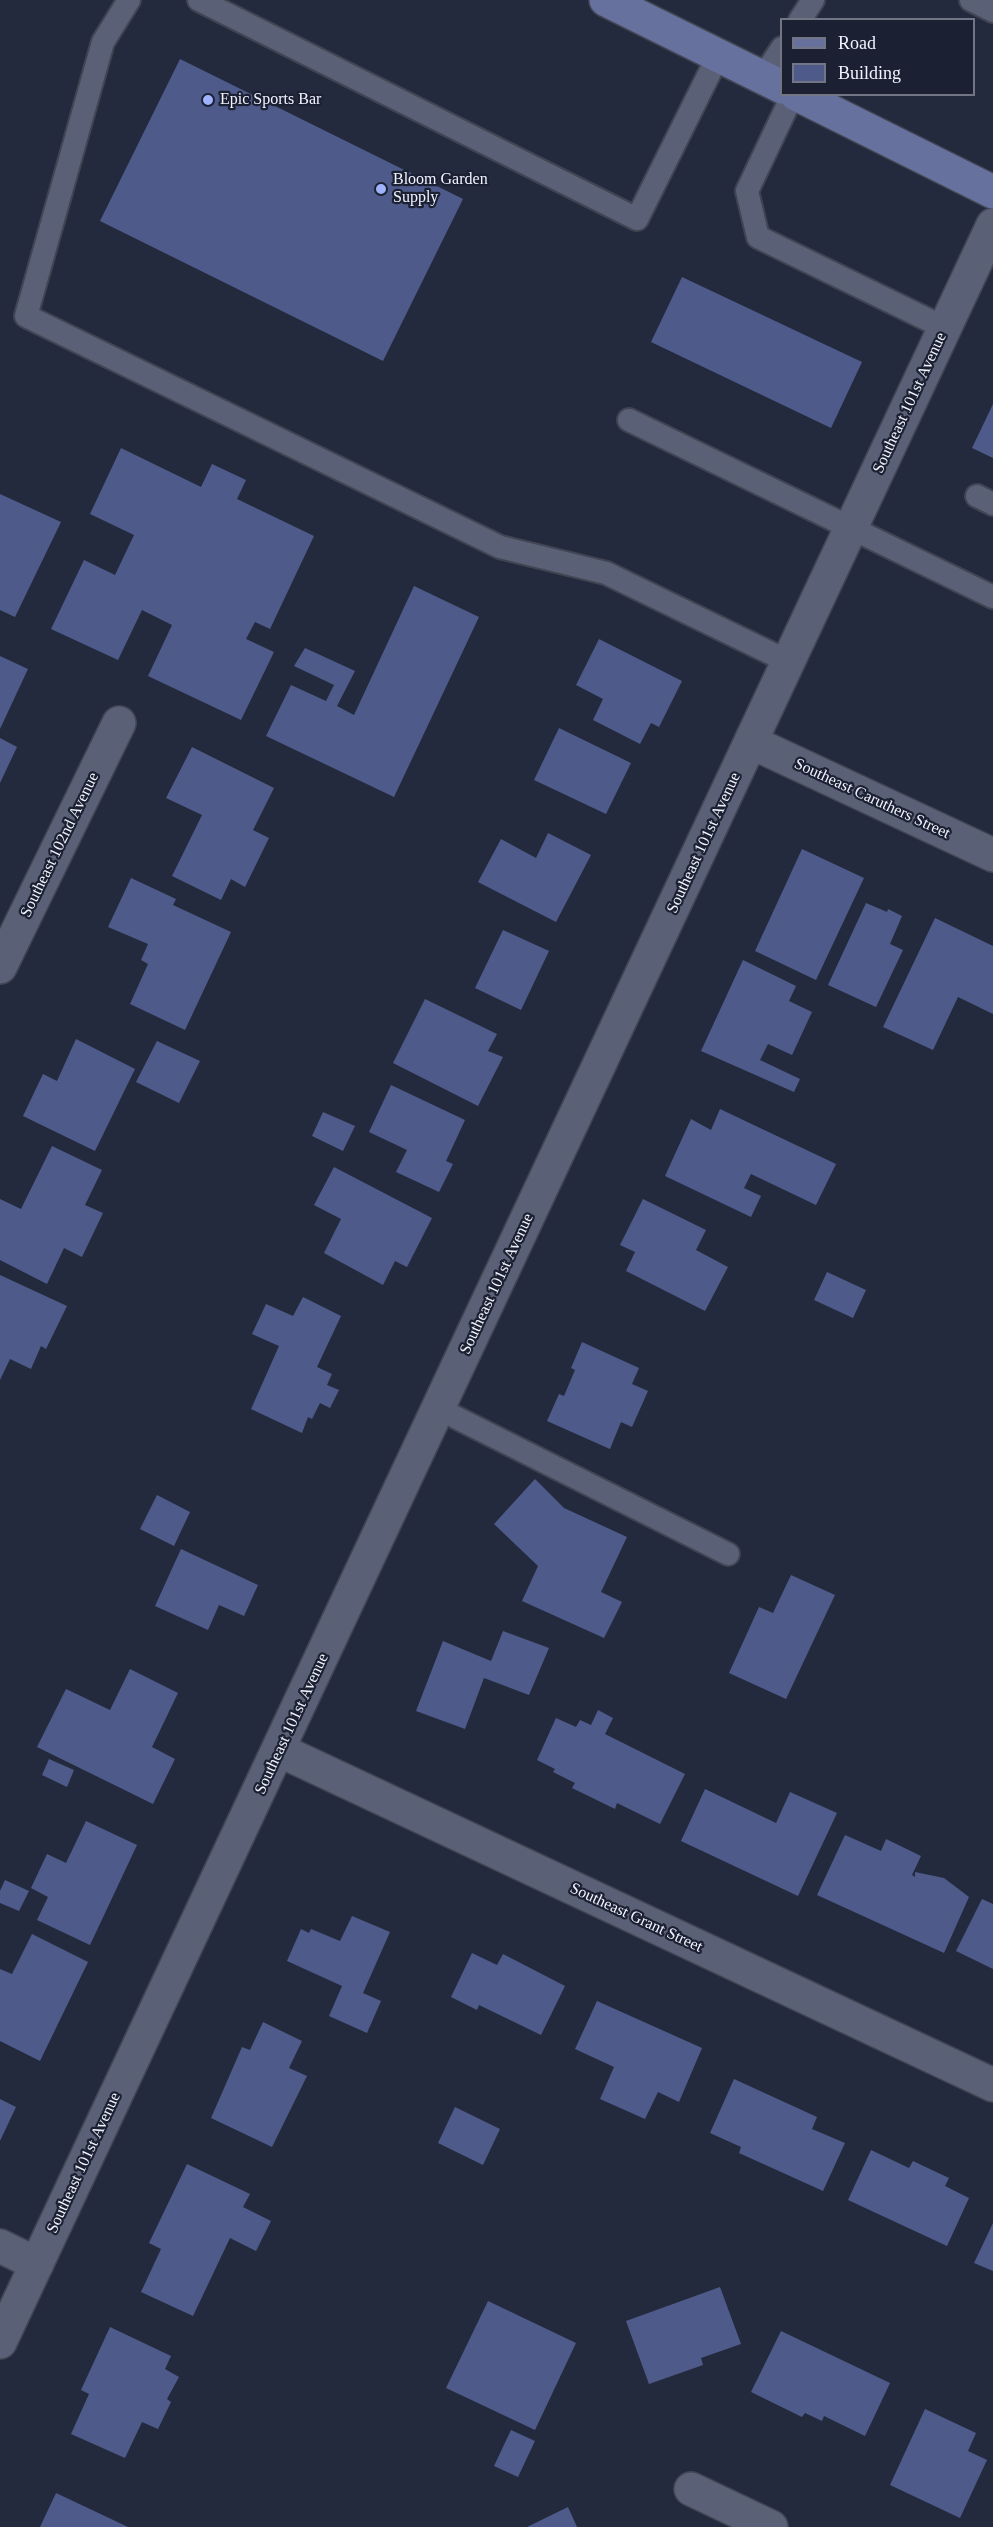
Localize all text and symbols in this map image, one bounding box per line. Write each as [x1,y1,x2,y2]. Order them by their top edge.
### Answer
legend [780,18,975,96]
text: Road [838,33,876,53]
text: Building [838,63,901,83]
place label: Epic Sports Bar [220,90,321,110]
marker: Epic Sports Bar [201,93,215,107]
place label: Bloom Garden Supply [393,170,488,208]
marker: Bloom Garden Supply [374,182,388,196]
street label: Southeast 101st Avenue [869,329,951,477]
street label: Southeast Caruthers Street [791,754,953,844]
street label: Southeast 102nd Avenue [17,769,103,921]
street label: Southeast 101st Avenue [663,769,745,917]
street label: Southeast 101st Avenue [456,1210,538,1358]
street label: Southeast 101st Avenue [251,1650,333,1798]
street label: Southeast Grant Street [567,1879,705,1957]
street label: Southeast 101st Avenue [43,2089,125,2237]

